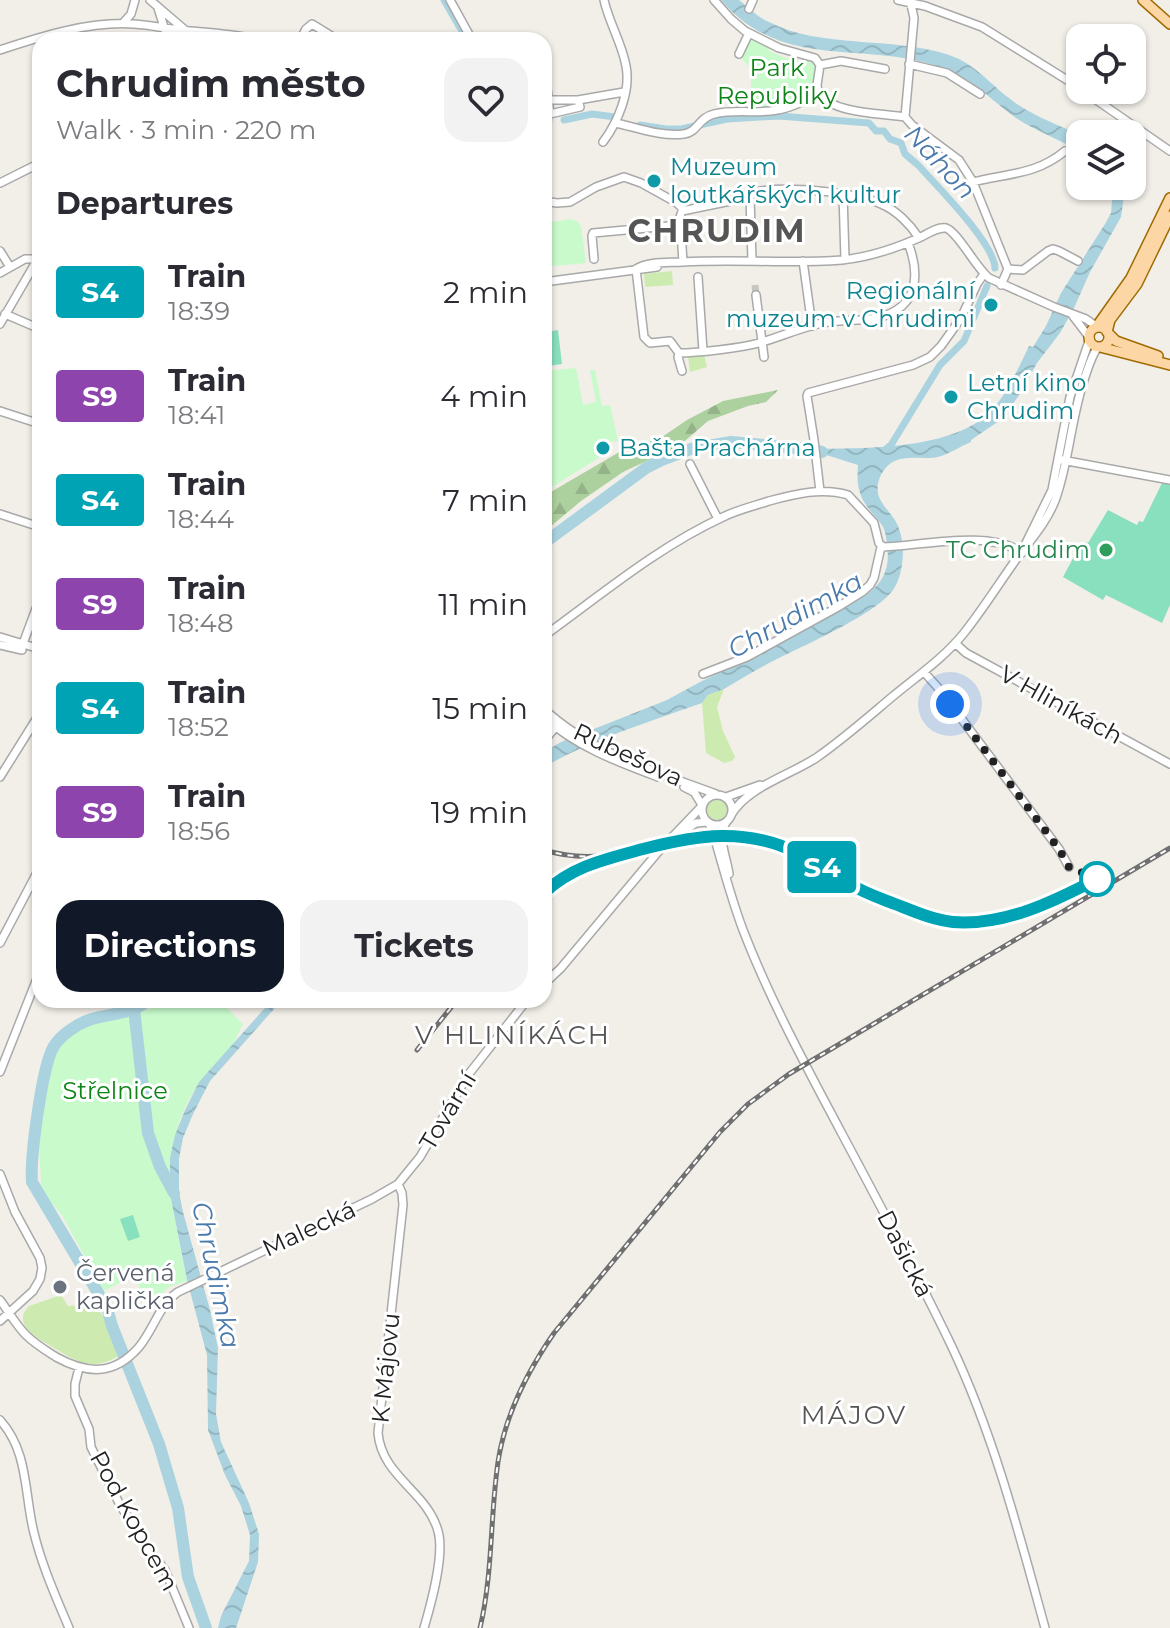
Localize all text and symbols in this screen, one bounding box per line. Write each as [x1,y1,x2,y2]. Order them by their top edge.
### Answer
map controls [1066,24,1146,200]
button: locate [1066,24,1146,104]
park label: Park Republiky [717,53,837,110]
button: heart [444,58,528,142]
text: Chrudim město [56,60,366,107]
text: Walk · 3 min · 220 m [56,114,316,146]
water label: Náhon [898,118,982,206]
button: layers [1066,120,1146,200]
place label: Muzeum loutkářských kultur [670,152,901,209]
marker: Muzeum loutkářských kultur [645,172,663,190]
text: Departures [56,185,233,222]
district label: CHRUDIM [627,211,807,250]
text: Train [168,258,246,295]
text: 2 min [443,274,528,311]
text: S4 [81,275,119,309]
place label: Regionální muzeum v Chrudimi [726,276,977,333]
text: 18:39 [168,295,230,327]
marker: Regionální muzeum v Chrudimi [982,296,1000,314]
text: Train [168,362,246,399]
place label: Letní kino Chrudim [967,368,1086,425]
text: 4 min [440,378,528,415]
text: S9 [82,379,118,413]
marker: Letní kino Chrudim [942,388,960,406]
text: 18:41 [168,399,225,431]
place label: Bašta Prachárna [619,433,816,462]
marker: Bašta Prachárna [594,439,612,457]
text: Train [168,466,246,503]
text: 7 min [442,482,528,519]
text: S4 [81,483,119,517]
text: 18:44 [168,503,234,535]
place label: TC Chrudim [946,535,1090,564]
marker: TC Chrudim [1097,541,1115,559]
water label: Chrudimka [722,565,868,665]
text: Train [168,570,246,607]
text: 11 min [438,586,528,623]
text: S9 [82,587,118,621]
text: 18:48 [168,607,234,639]
street label: V Hliníkách [995,659,1128,750]
text: Train [168,674,246,711]
your location [930,684,970,724]
text: 15 min [432,690,528,727]
text: S4 [81,691,119,725]
text: 18:52 [168,711,229,743]
street label: Rubešova [569,717,688,792]
text: Train [168,778,246,815]
text: 19 min [431,794,528,831]
text: S9 [82,795,118,829]
text: 18:56 [168,815,230,847]
line badge: S4 [786,841,858,893]
text: S4 [803,850,841,884]
unlabelled marker [1080,862,1114,896]
button: Directions [56,900,284,992]
button: Tickets [300,900,528,992]
district label: V HLINÍKÁCH [415,1019,611,1051]
street label: Tovární [413,1065,483,1155]
park label: Střelnice [62,1076,168,1105]
street label: Malecká [258,1194,360,1263]
water label: Chrudimka [185,1199,247,1351]
street label: Dašická [871,1205,940,1302]
place label: Červená kaplička [76,1258,175,1315]
marker: Červená kaplička [51,1278,69,1296]
street label: K Májovu [365,1311,406,1425]
district label: MÁJOV [801,1399,907,1431]
street label: Pod Kopcem [84,1446,185,1596]

